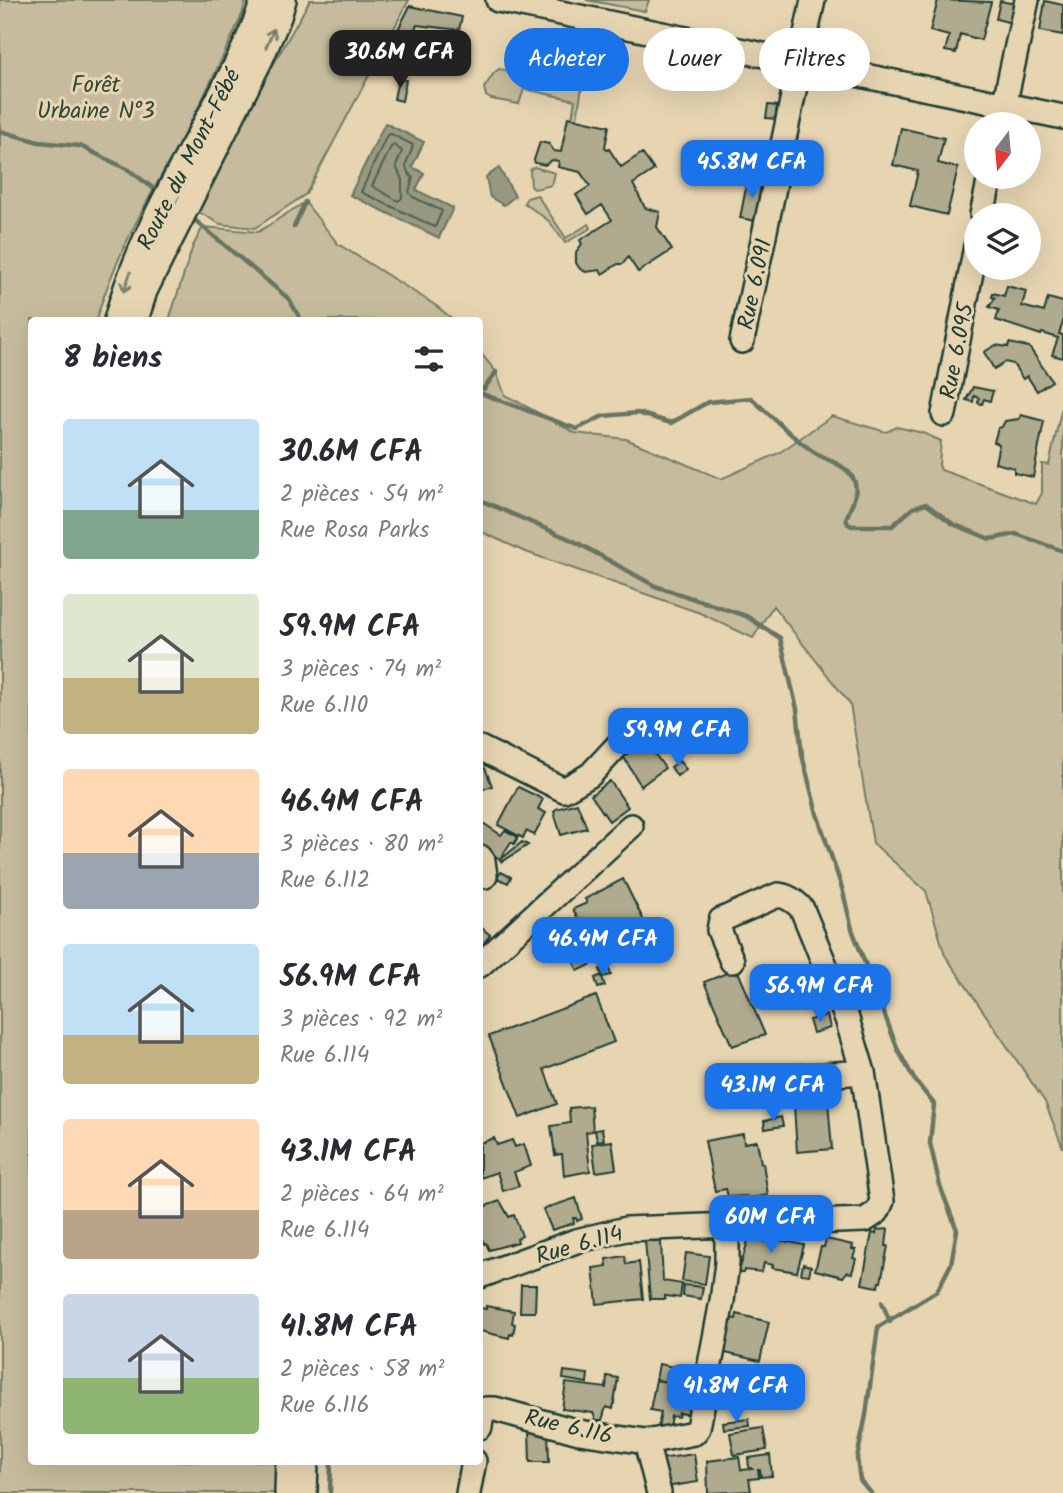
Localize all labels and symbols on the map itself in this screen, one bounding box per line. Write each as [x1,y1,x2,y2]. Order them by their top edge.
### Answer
one-way arrow [264,27,277,49]
pin: 30.6M CFA [320,31,480,90]
street label: Route du Mont-Fébé [128,62,252,257]
park label: Forêt Urbaine N°3 [37,68,155,130]
north arrow [964,112,1041,189]
pin: 45.8M CFA [672,140,832,200]
street label: Rue 6.091 [729,236,783,333]
one-way arrow [120,270,133,292]
street label: Rue 6.095 [931,299,985,403]
pin: 59.9M CFA [598,708,758,768]
pin: 46.4M CFA [523,918,683,977]
pin: 56.9M CFA [740,964,900,1024]
pin: 43.1M CFA [693,1064,853,1123]
pin: 60M CFA [706,1196,836,1255]
street label: Rue 6.114 [532,1216,627,1276]
pin: 41.8M CFA [656,1364,816,1424]
street label: Rue 6.116 [521,1400,616,1456]

